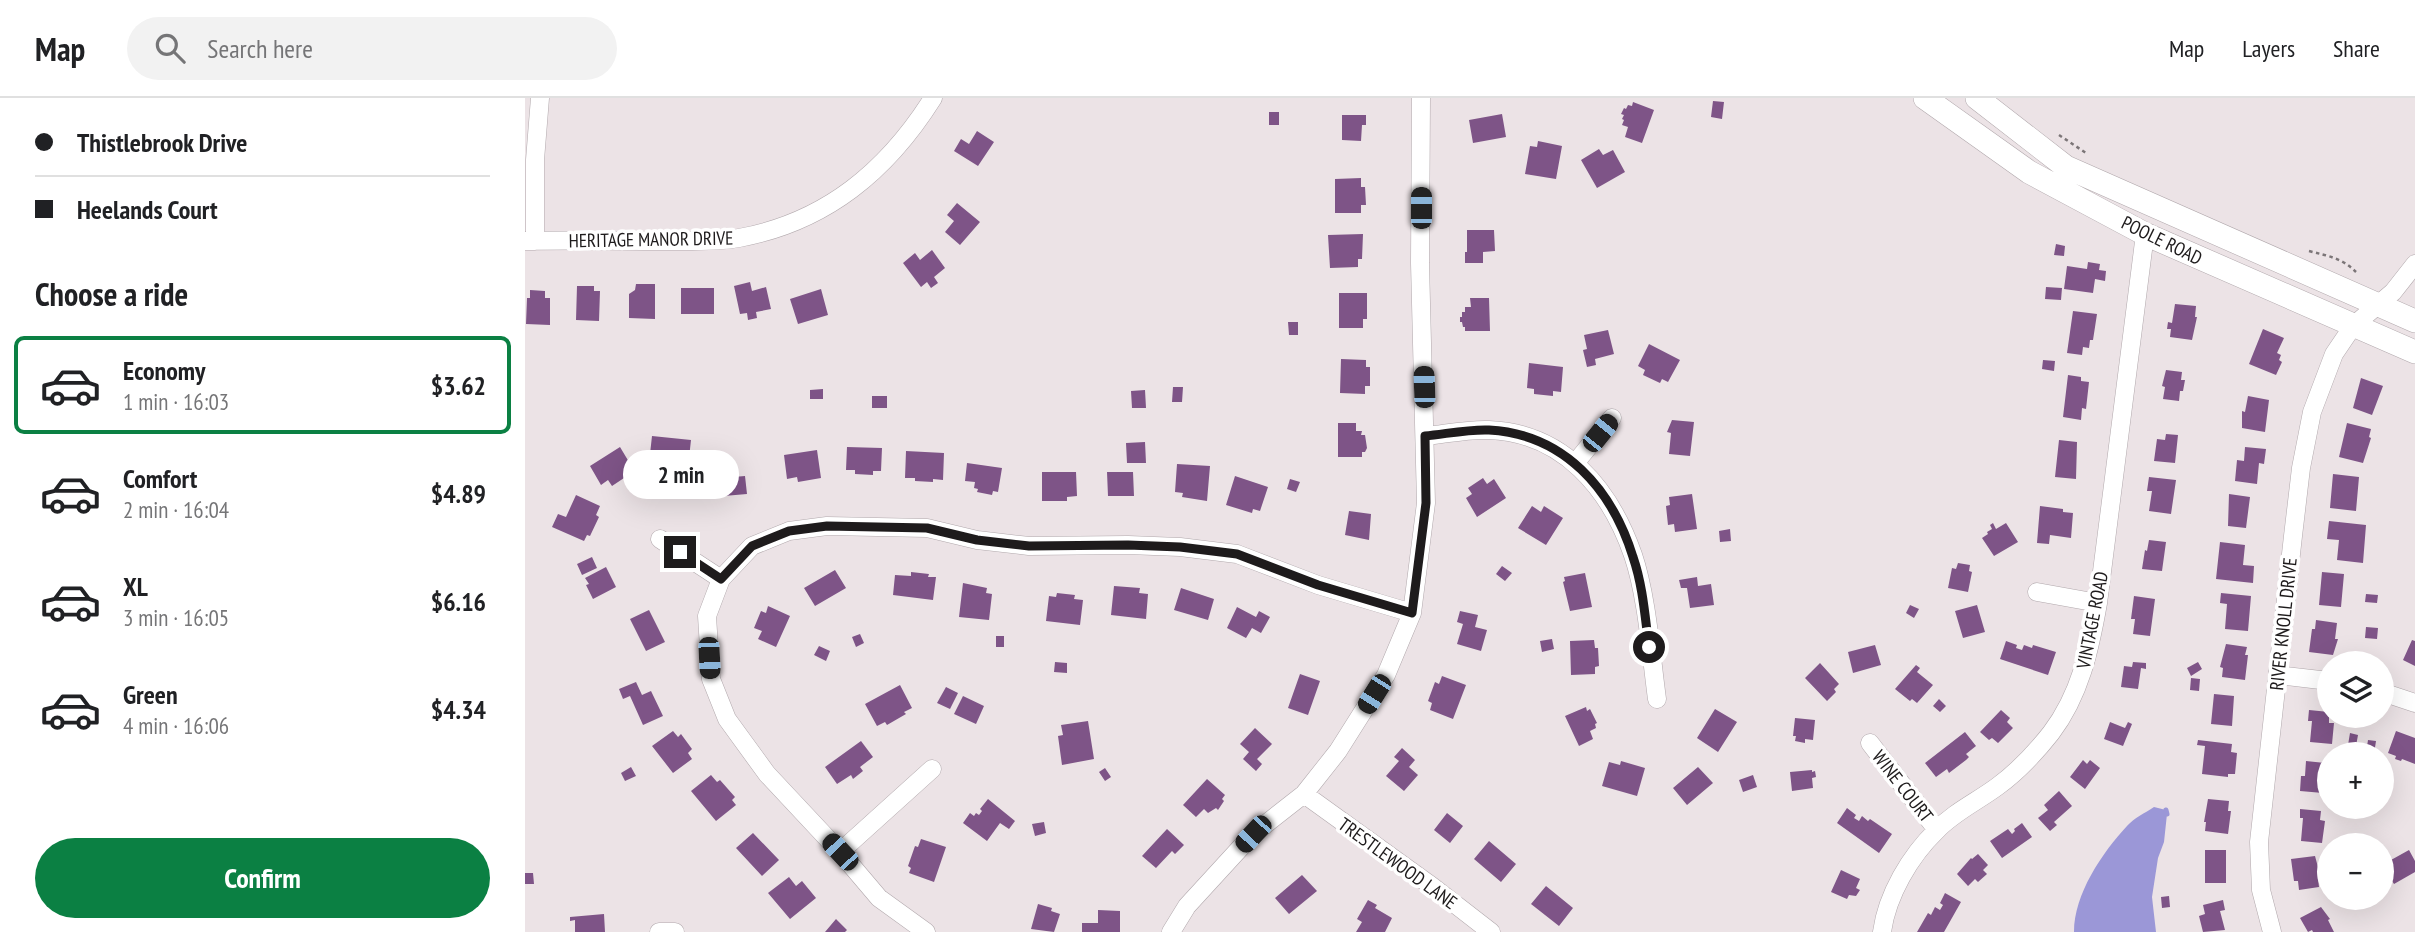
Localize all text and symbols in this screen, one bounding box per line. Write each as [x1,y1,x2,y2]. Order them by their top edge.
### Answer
search box [127,17,617,80]
text: Map [35,27,85,70]
icon: search [151,29,189,67]
text: Search here [207,32,313,65]
text: Map [2169,33,2204,64]
text: Layers [2242,33,2295,64]
text: Share [2333,33,2380,64]
text: Thistlebrook Drive [77,126,247,159]
car [1411,187,1432,229]
text: Heelands Court [77,193,218,226]
street label: POOLE ROAD [2118,210,2206,270]
street label: HERITAGE MANOR DRIVE [568,226,734,252]
text: Choose a ride [35,273,188,315]
icon: car [39,354,102,417]
text: Economy [123,354,205,387]
car [1413,366,1436,408]
text: $3.62 [431,369,486,402]
text: 1 min · 16:03 [123,387,229,416]
car [1579,410,1622,456]
callout: 2 min [622,450,738,500]
text: 2 min [658,460,704,489]
icon: car [39,462,102,525]
text: Comfort [123,462,197,495]
text: $4.89 [431,477,486,510]
text: 2 min · 16:04 [123,495,229,524]
route end [664,536,696,568]
street label: RIVER KNOLL DRIVE [2264,556,2302,692]
street label: VINTAGE ROAD [2071,569,2113,672]
icon: car [39,570,102,633]
text: XL [123,570,148,603]
text: $6.16 [431,585,486,618]
text: 3 min · 16:05 [123,603,229,632]
route start [1633,631,1665,663]
car [698,636,721,680]
map controls [2317,651,2394,910]
button: layers [2317,651,2394,728]
car [1354,671,1395,717]
icon: car [39,678,102,741]
text: Green [123,678,178,711]
text: $4.34 [431,693,486,726]
text: 4 min · 16:06 [123,711,229,740]
button: + [2317,742,2394,819]
street label: WINE COURT [1867,745,1939,827]
car [1231,811,1276,857]
street label: TRESTLEWOOD LANE [1334,812,1462,914]
car [818,829,863,875]
button: − [2317,833,2394,910]
button: Confirm [35,838,490,918]

